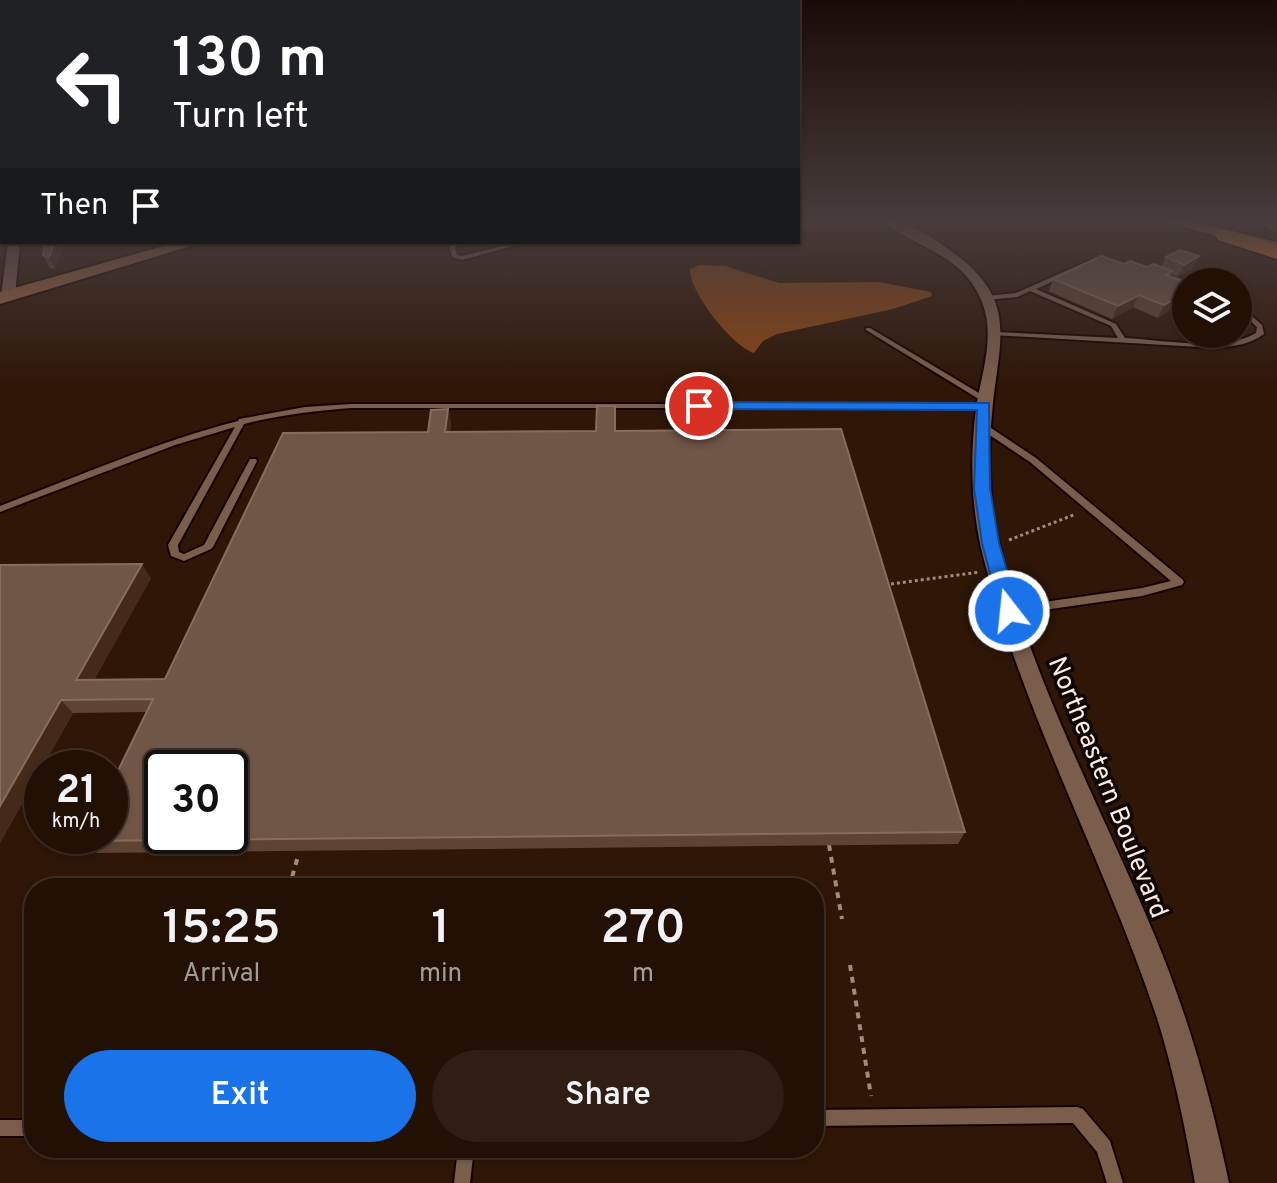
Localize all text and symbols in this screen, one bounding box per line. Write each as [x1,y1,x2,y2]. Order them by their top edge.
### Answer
text: 130 m [172,26,327,96]
icon: left [40,32,144,136]
text: Turn left [172,95,309,141]
icon: arrive [124,184,168,228]
text: Then [40,188,108,225]
map controls [1172,268,1252,348]
button: layers [1172,268,1252,348]
pin [665,372,733,440]
icon: arrive [677,384,721,428]
position arrow [967,569,1051,653]
street label: Northeastern Boulevard [1039,652,1174,924]
speed limit sign: 30 [144,750,248,854]
text: 21 [56,767,96,817]
text: km/h [52,809,100,835]
text: 15:25 [162,900,281,960]
text: 1 [431,900,450,960]
text: 270 [600,900,686,960]
text: Arrival [183,958,260,991]
text: min [419,958,462,991]
text: m [632,958,654,991]
button: Exit [64,1050,416,1142]
button: Share [432,1050,784,1142]

